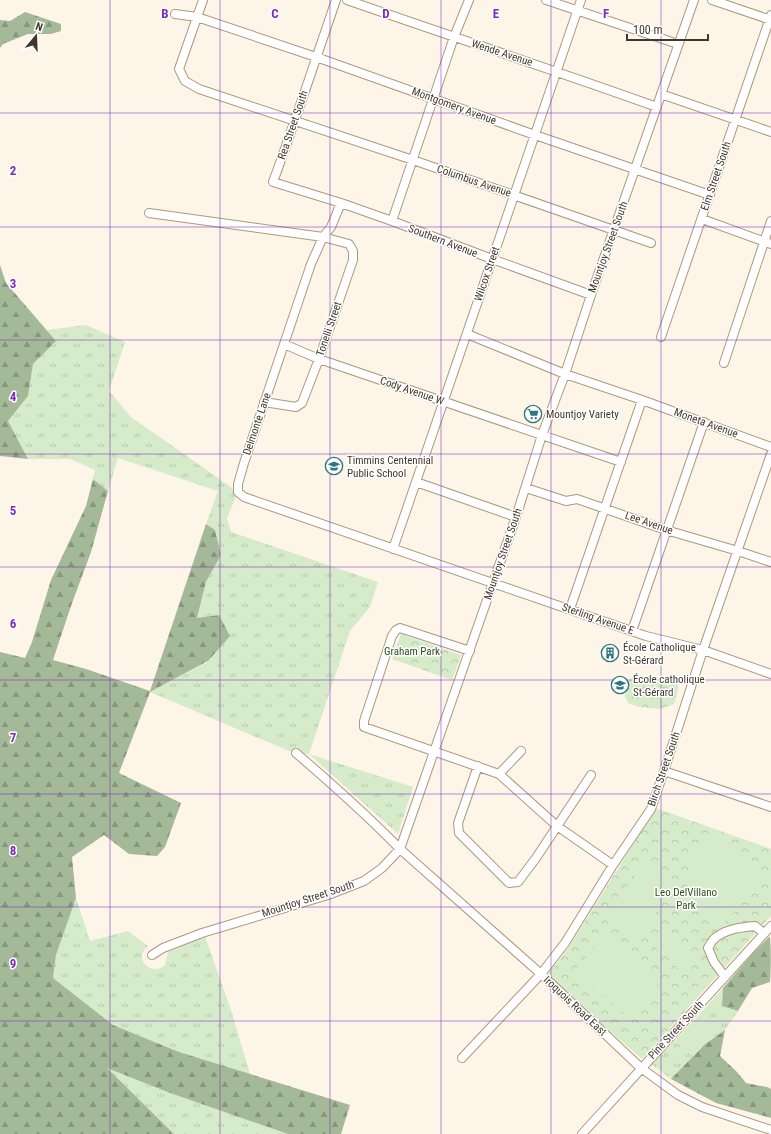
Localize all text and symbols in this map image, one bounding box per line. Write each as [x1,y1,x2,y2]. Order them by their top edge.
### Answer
text: B [161,6,169,21]
text: C [271,6,279,21]
text: D [382,6,390,21]
text: E [493,6,500,21]
text: F [603,6,609,21]
north arrow [16,16,56,56]
scale bar [627,16,708,42]
text: N [34,20,45,34]
text: 100 m [633,23,663,37]
street label: Wende Avenue [470,37,534,69]
street label: Montgomery Avenue [410,85,498,127]
street label: Rea Street South [275,89,311,161]
street label: Elm Street South [698,140,734,212]
street label: Columbus Avenue [435,162,513,200]
text: 2 [10,163,17,178]
street label: Mountjoy Street South [585,200,631,294]
street label: Southern Avenue [407,222,479,260]
street label: Wilcox Street [472,245,502,303]
text: 3 [10,276,16,291]
street label: Tonelli Street [314,300,344,358]
street label: Cody Avenue W [378,374,446,408]
text: 4 [10,389,17,404]
street label: Delmonte Lane [240,391,274,457]
supermarket icon: Mountjoy Variety [523,404,543,424]
street label: Moneta Avenue [672,405,740,441]
place label: Mountjoy Variety [546,408,619,421]
place label: Timmins Centennial Public School [347,454,433,480]
school or university icon: Timmins Centennial Public School [324,456,344,476]
text: 5 [10,503,17,518]
street label: Mountjoy Street South [481,506,525,602]
street label: Lee Avenue [623,509,675,537]
street label: Sterling Avenue E [560,601,636,638]
text: 6 [10,616,17,631]
place label: École Catholique St-Gérard [623,641,696,667]
building icon: École Catholique St-Gérard [600,643,620,663]
park label: Graham Park [384,645,440,658]
place label: École catholique St-Gérard [633,673,705,699]
school or university icon: École catholique St-Gérard [610,675,630,695]
text: 7 [10,730,17,745]
street label: Birch Street South [645,730,683,808]
text: 8 [10,843,16,858]
street label: Mountjoy Street South [260,878,356,920]
park label: Leo DelVillano Park [655,886,718,912]
text: 9 [10,956,16,971]
street label: Iroquois Road East [541,973,609,1039]
street label: Pine Street South [646,998,706,1062]

